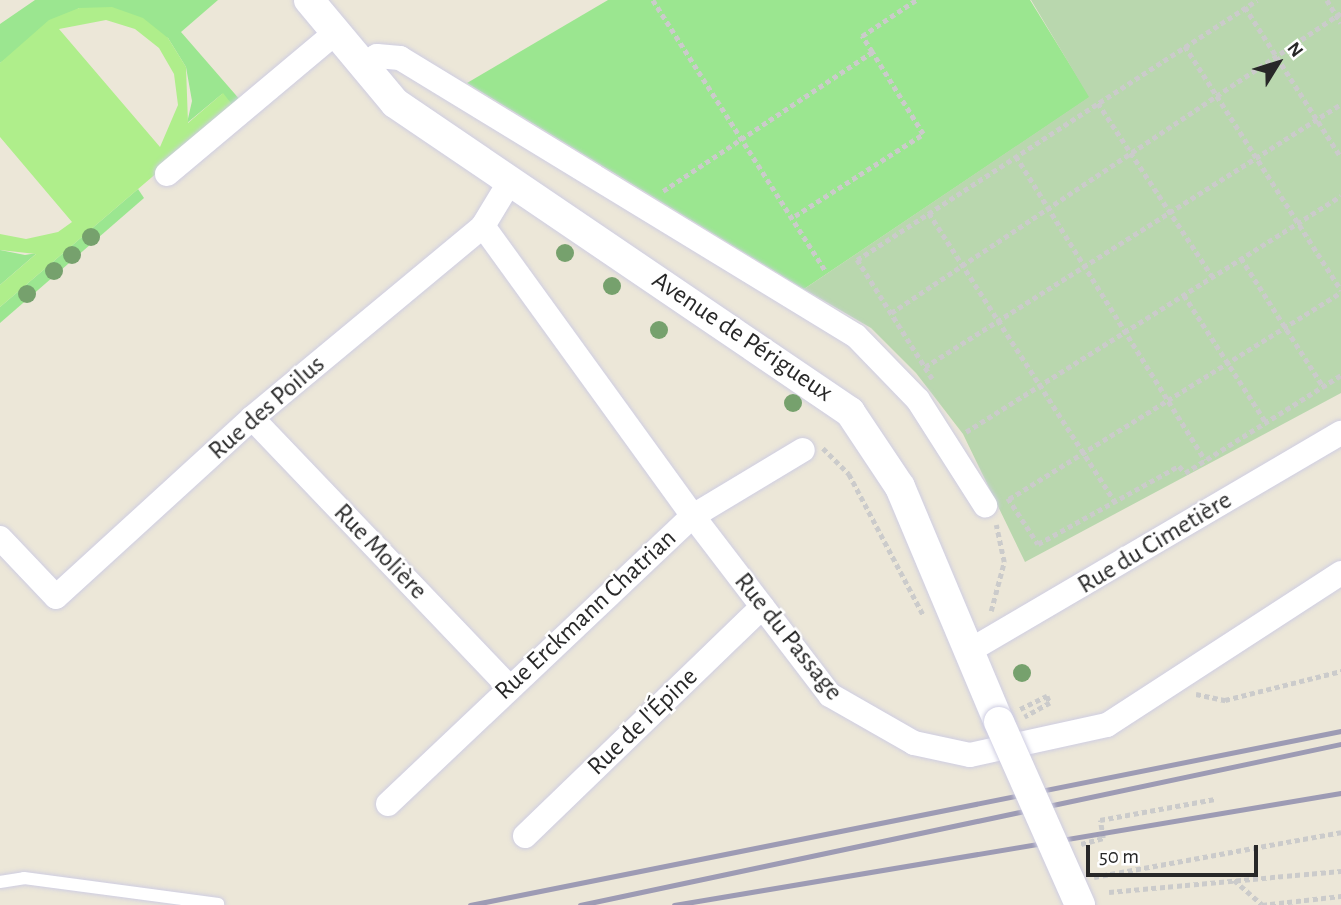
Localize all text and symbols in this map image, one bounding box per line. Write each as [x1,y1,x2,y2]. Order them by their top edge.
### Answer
north arrow [1243,28,1313,98]
text: N [1283,39,1306,61]
street label: Avenue de Périgueux [646,265,838,409]
street label: Rue des Poilus [203,349,331,467]
street label: Rue du Cimetière [1072,485,1238,601]
street label: Rue Molière [327,498,433,606]
street label: Rue Erckmann Chatrian [489,523,683,707]
street label: Rue du Passage [727,567,849,707]
street label: Rue de l'Épine [581,662,705,782]
scale bar [1089,832,1260,876]
text: 50 m [1099,846,1139,867]

